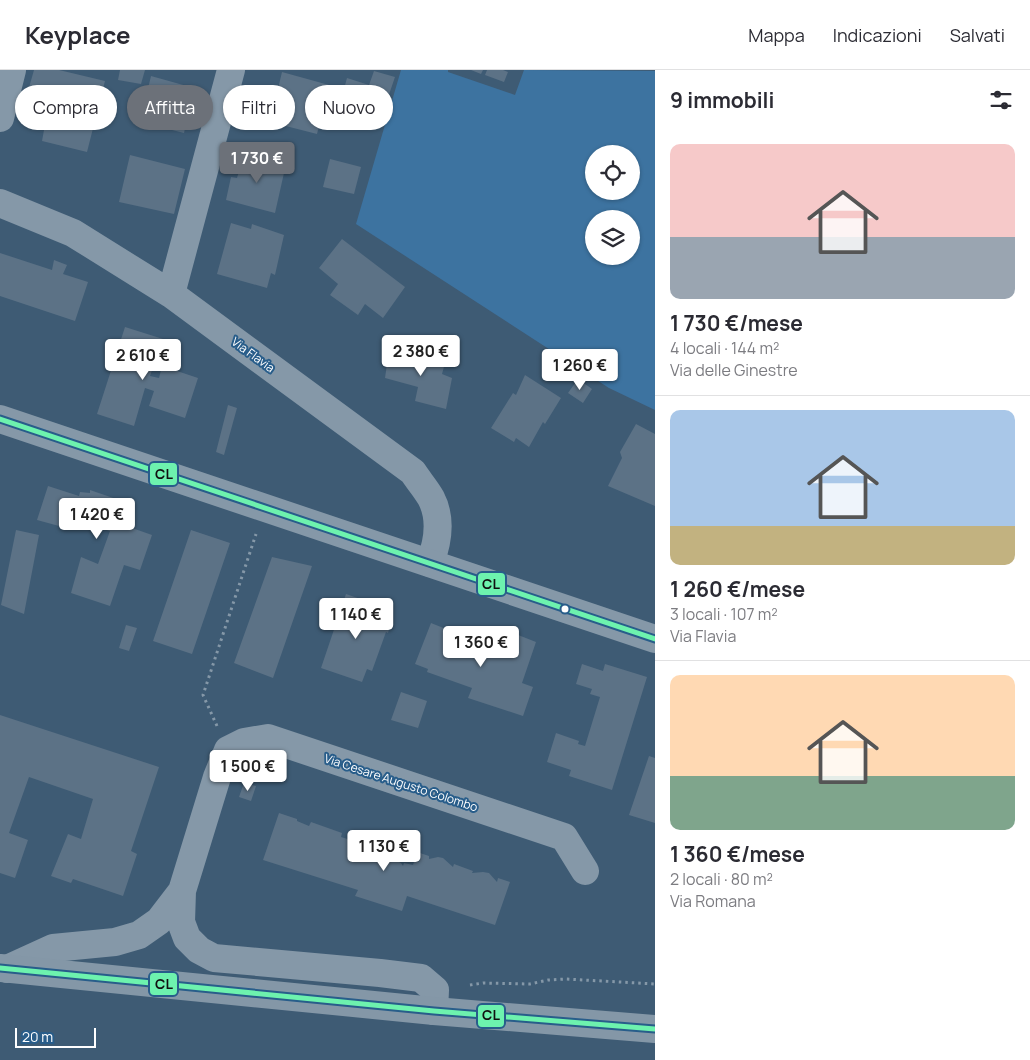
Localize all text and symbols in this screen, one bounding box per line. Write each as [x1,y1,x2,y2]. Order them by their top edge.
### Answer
text: Keyplace [25,18,130,51]
text: Mappa [748,23,805,47]
text: Indicazioni [833,23,922,47]
text: Salvati [950,23,1005,47]
chip: Compra [15,85,117,130]
chip: Affitta [127,85,213,130]
chip: Filtri [223,85,295,130]
chip: Nuovo [305,85,393,130]
text: 9 immobili [670,86,774,114]
icon: filters [987,86,1015,114]
pin: 1 730 € [211,142,303,184]
map controls [585,145,640,265]
button: locate [585,145,640,200]
text: 1 730 € [231,147,283,169]
icon: home [798,177,888,267]
button: layers [585,210,640,265]
text: 1 730 €/mese [670,309,803,337]
street label: Via Flavia [228,333,278,376]
pin: 2 380 € [375,334,467,377]
text: 4 locali · 144 m² [670,337,779,359]
pin: 2 610 € [97,338,189,381]
text: 2 380 € [393,340,449,362]
text: 2 610 € [116,344,170,366]
pin: 1 260 € [534,348,626,391]
text: 1 260 € [553,354,607,376]
text: Via delle Ginestre [670,359,798,381]
icon: home [798,442,888,532]
line badge: CL [149,462,178,486]
text: CL [155,464,173,483]
pin: 1 420 € [51,498,143,540]
text: 1 420 € [70,503,124,525]
line badge: CL [477,572,506,596]
text: CL [482,574,500,593]
text: 1 260 €/mese [670,575,805,603]
pin: 1 140 € [310,598,402,640]
text: 1 140 € [330,603,382,625]
text: 3 locali · 107 m² [670,603,778,625]
unlabelled marker [560,604,570,614]
text: Via Flavia [670,625,736,647]
pin: 1 360 € [435,626,527,668]
text: 1 360 € [454,631,508,653]
icon: home [798,707,888,797]
pin: 1 500 € [202,750,294,792]
street label: Via Cesare Augusto Colombo [322,750,480,815]
text: 1 500 € [221,755,275,777]
pin: 1 130 € [338,830,430,872]
text: 1 130 € [358,835,410,857]
text: 1 360 €/mese [670,840,805,868]
text: 2 locali · 80 m² [670,868,773,890]
text: Via Romana [670,890,756,912]
line badge: CL [149,972,178,996]
text: CL [155,974,173,993]
line badge: CL [477,1004,505,1028]
text: CL [482,1005,500,1024]
scale bar [15,1025,96,1048]
text: 20 m [22,1027,53,1046]

